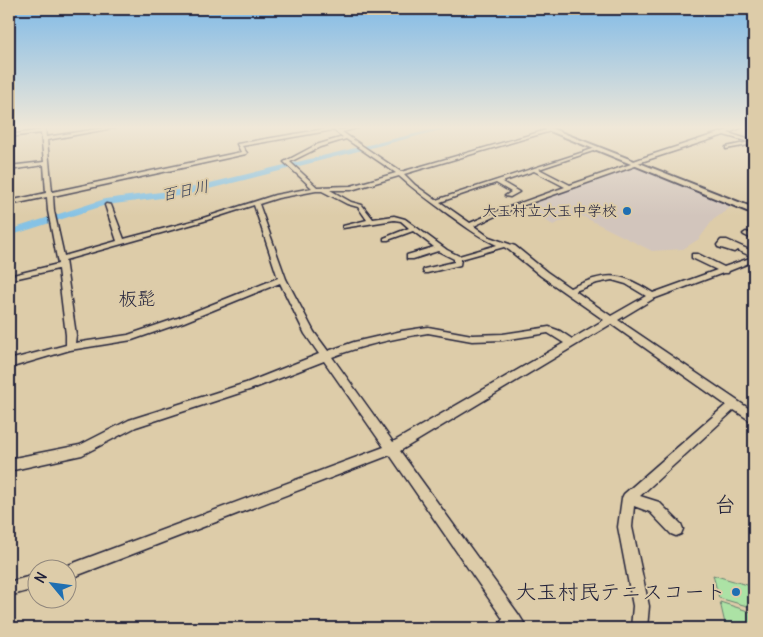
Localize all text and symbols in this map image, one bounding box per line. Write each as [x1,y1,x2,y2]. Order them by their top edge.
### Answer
water label: 百日川 [160,176,210,204]
place label: 大玉村立大玉中学校 [482,201,617,220]
marker: 大玉村立大玉中学校 [621,205,633,217]
district label: 板髭 [118,286,156,310]
district label: 台 [714,490,736,518]
north arrow [28,560,78,610]
text: N [30,569,51,586]
place label: 大玉村民テニスコート [516,578,726,605]
marker: 大玉村民テニスコート [730,586,742,598]

